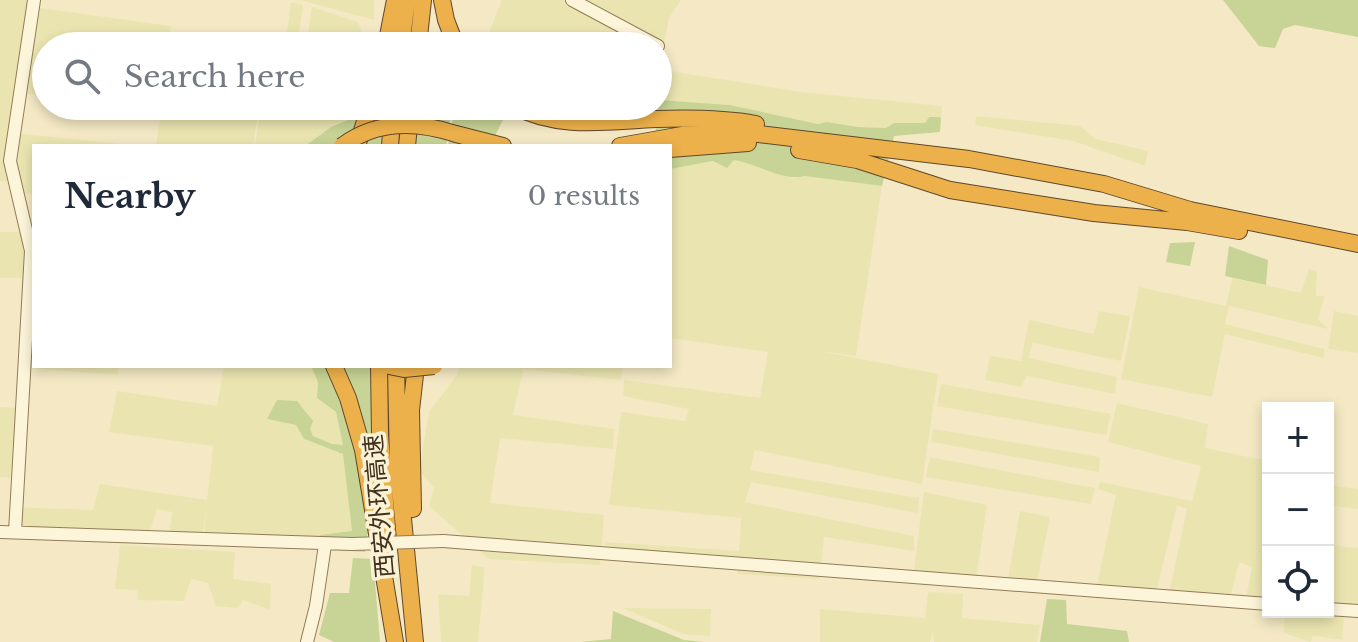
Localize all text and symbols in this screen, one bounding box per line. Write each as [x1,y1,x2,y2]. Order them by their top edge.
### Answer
search box [32,32,672,120]
icon: search [60,54,104,98]
text: Search here [124,58,305,95]
text: Nearby [64,175,196,217]
text: 0 results [528,180,640,212]
map controls [1262,402,1334,618]
button: + [1262,402,1334,474]
street label: 西安外环高速 [358,433,400,579]
button: − [1262,474,1334,546]
button: locate [1262,546,1334,618]

